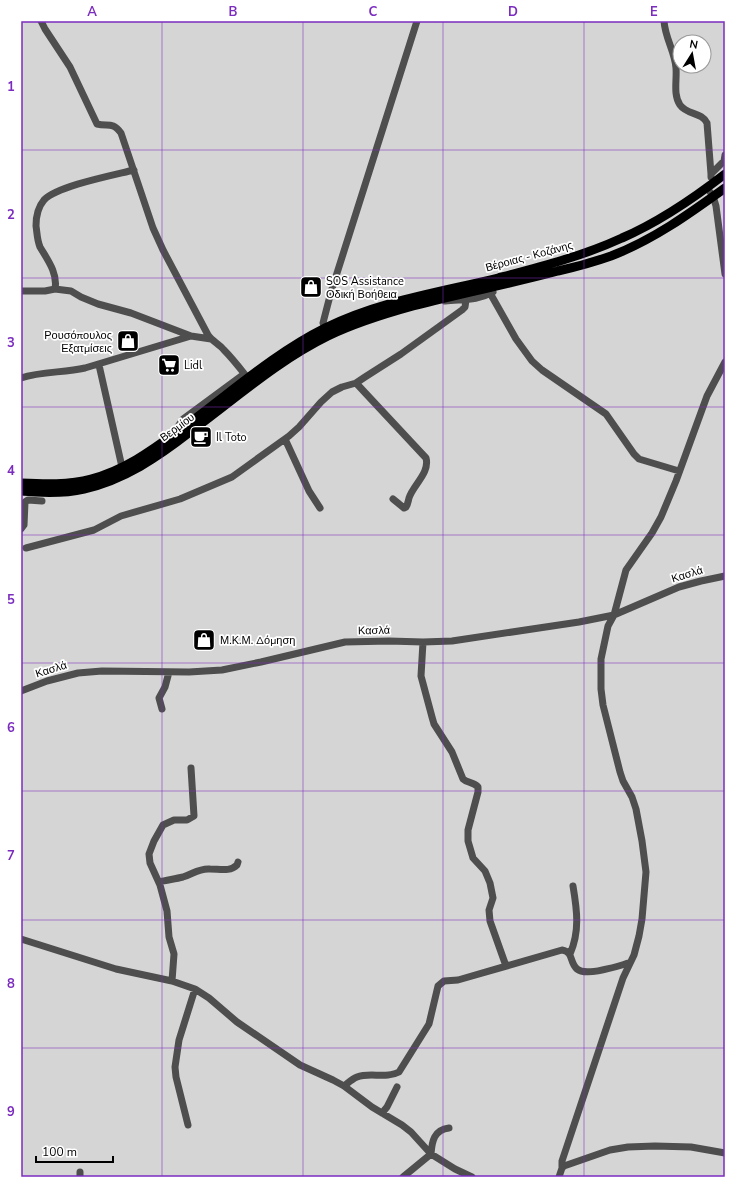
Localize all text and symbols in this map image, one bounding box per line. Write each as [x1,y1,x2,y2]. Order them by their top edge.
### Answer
text: A [87,3,97,21]
text: B [229,3,238,21]
text: C [369,3,378,21]
text: D [508,3,518,21]
text: E [650,3,658,21]
north arrow [672,34,712,74]
text: N [688,37,699,53]
text: 1 [7,78,15,96]
text: 2 [7,206,15,224]
street label: Βέροιας - Κοζάνης [484,238,574,275]
shop icon: SOS Assistance Οδική Βοήθεια [298,274,324,300]
place label: SOS Assistance Οδική Βοήθεια [326,274,404,302]
place label: Ρουσόπουλος Εξατμίσεις [44,328,112,356]
shop icon: Ρουσόπουλος Εξατμίσεις [115,328,141,354]
text: 3 [7,334,15,352]
supermarket icon: Lidl [156,352,182,378]
place label: Lidl [184,358,203,373]
street label: Βερμίου [157,410,198,445]
cafe icon: Il Toto [188,424,214,450]
place label: Il Toto [216,430,247,445]
text: 4 [7,462,15,480]
street label: Κασλά [670,562,705,586]
text: 5 [7,591,15,609]
street label: Κασλά [358,623,391,638]
shop icon: Μ.Κ.Μ. Δόμηση [191,627,217,653]
place label: Μ.Κ.Μ. Δόμηση [220,633,295,648]
street label: Κασλά [34,657,69,681]
text: 6 [7,719,15,737]
text: 7 [7,847,15,865]
text: 8 [7,975,15,993]
text: 9 [7,1103,15,1121]
scale bar [36,1138,113,1164]
text: 100 m [42,1144,77,1160]

